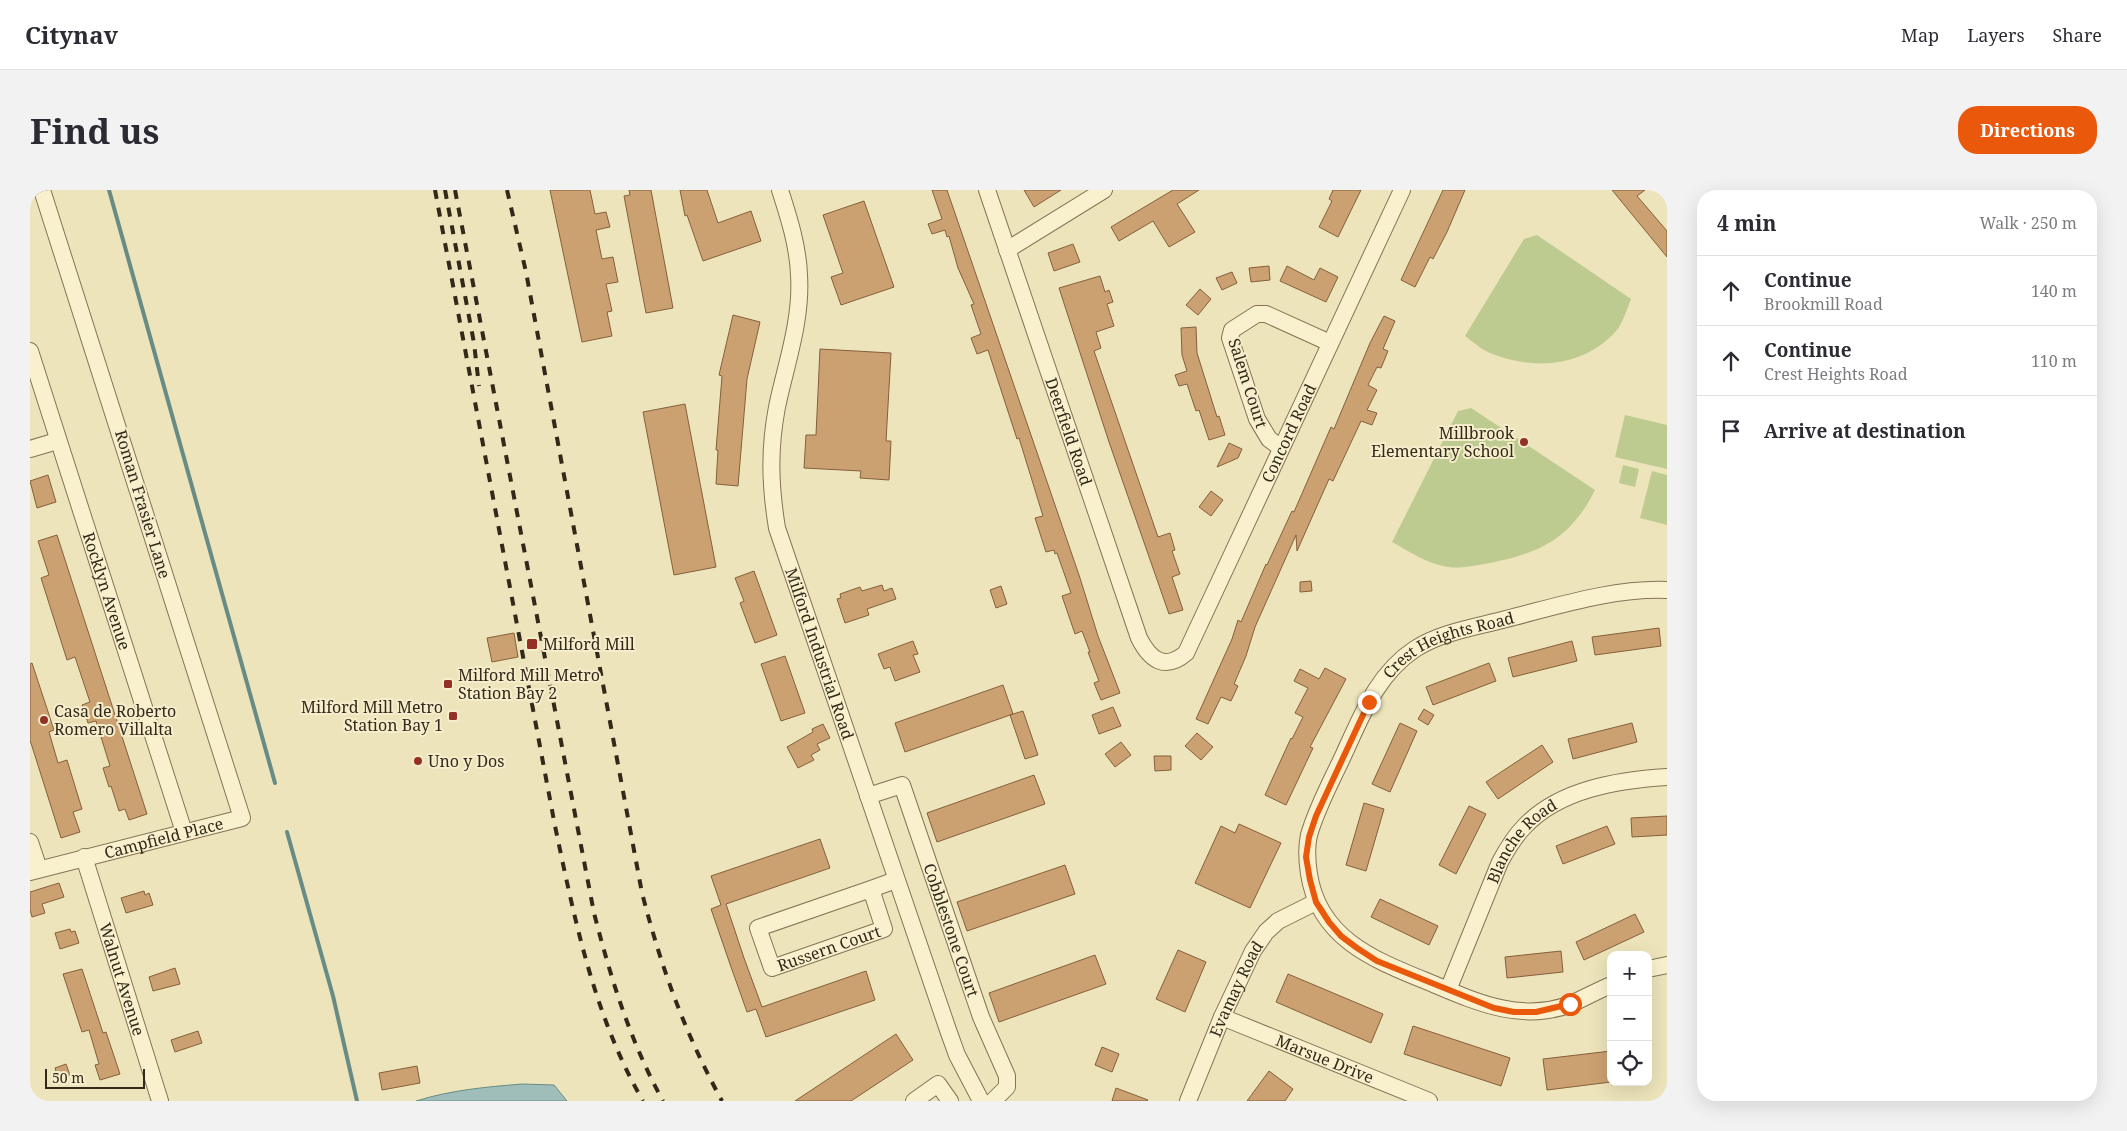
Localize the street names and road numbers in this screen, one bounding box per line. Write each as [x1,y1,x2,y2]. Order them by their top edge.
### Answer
street label: Salem Court [1223,335,1273,431]
street label: Deerfield Road [1040,374,1098,489]
street label: Concord Road [1256,380,1321,486]
street label: Roman Frasier Lane [110,427,176,581]
street label: Rocklyn Avenue [78,529,136,653]
street label: Milford Industrial Road [780,565,859,743]
street label: Crest Heights Road [1378,606,1516,683]
street label: Blanche Road [1481,794,1561,887]
street label: Campfield Place [102,812,226,864]
street label: Cobblestone Court [918,860,984,1000]
street label: Walnut Avenue [94,920,150,1038]
street label: Russern Court [774,920,884,976]
street label: Evamay Road [1204,936,1268,1040]
street label: Marsue Drive [1273,1029,1377,1088]

